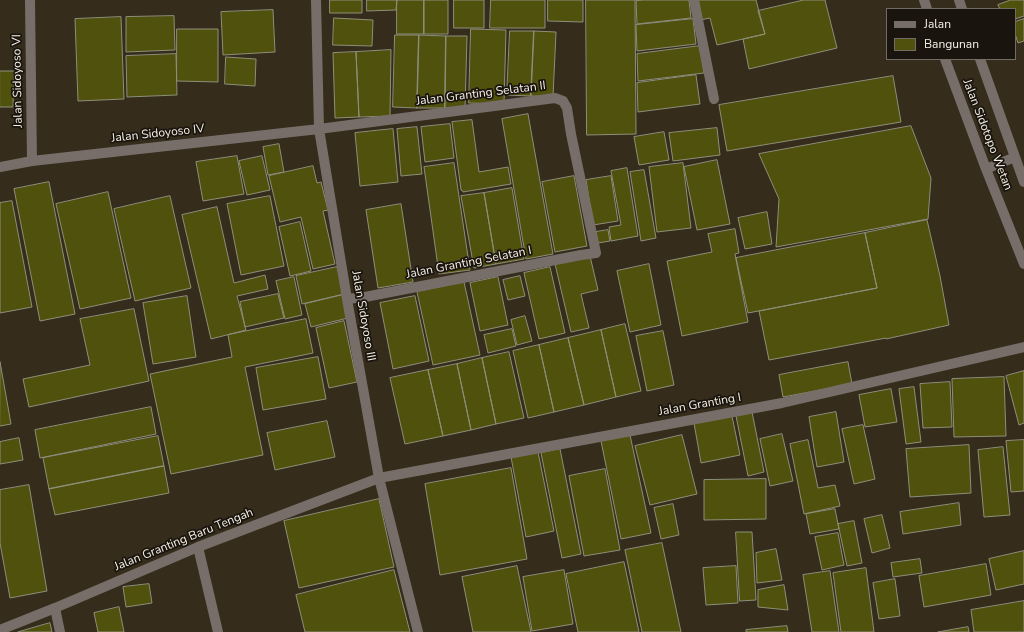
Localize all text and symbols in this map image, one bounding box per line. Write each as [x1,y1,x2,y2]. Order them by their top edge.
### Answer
legend [886,8,1016,60]
text: Jalan [924,16,951,32]
street label: Jalan Sidoyoso VI [10,34,26,128]
text: Bangunan [924,36,979,52]
street label: Jalan Sidotopo Wetan [959,77,1015,193]
street label: Jalan Granting Selatan II [415,79,547,109]
street label: Jalan Sidoyoso IV [111,122,205,146]
street label: Jalan Granting Selatan I [405,244,533,282]
street label: Jalan Sidoyoso III [348,270,378,362]
street label: Jalan Granting I [658,391,742,419]
street label: Jalan Granting Baru Tengah [113,506,255,574]

